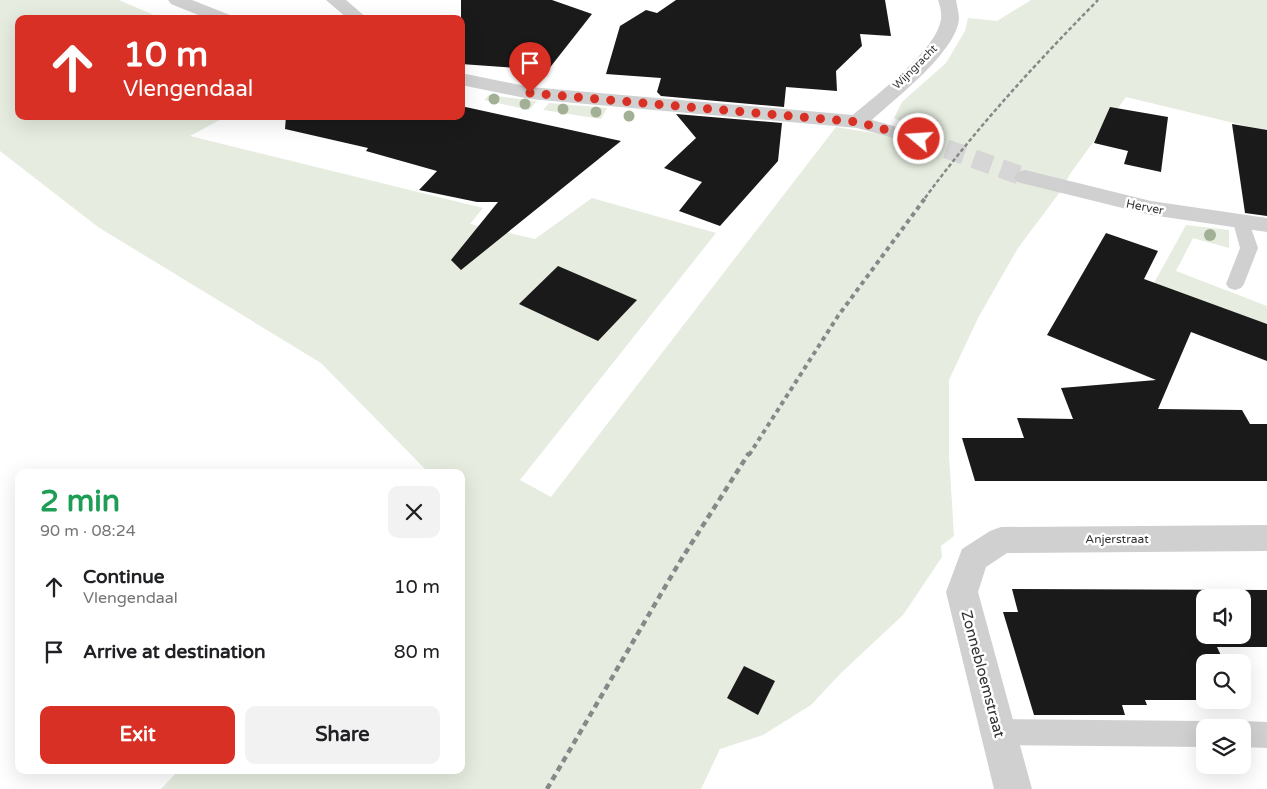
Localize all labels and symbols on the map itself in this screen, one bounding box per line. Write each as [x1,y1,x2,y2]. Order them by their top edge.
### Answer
pin [509,42,551,93]
street label: Wijngracht [890,42,940,92]
position arrow [892,112,944,164]
street label: Herver [1125,197,1165,218]
street label: Anjerstraat [1085,532,1149,546]
street label: Zonnebloemstraat [957,608,1009,740]

